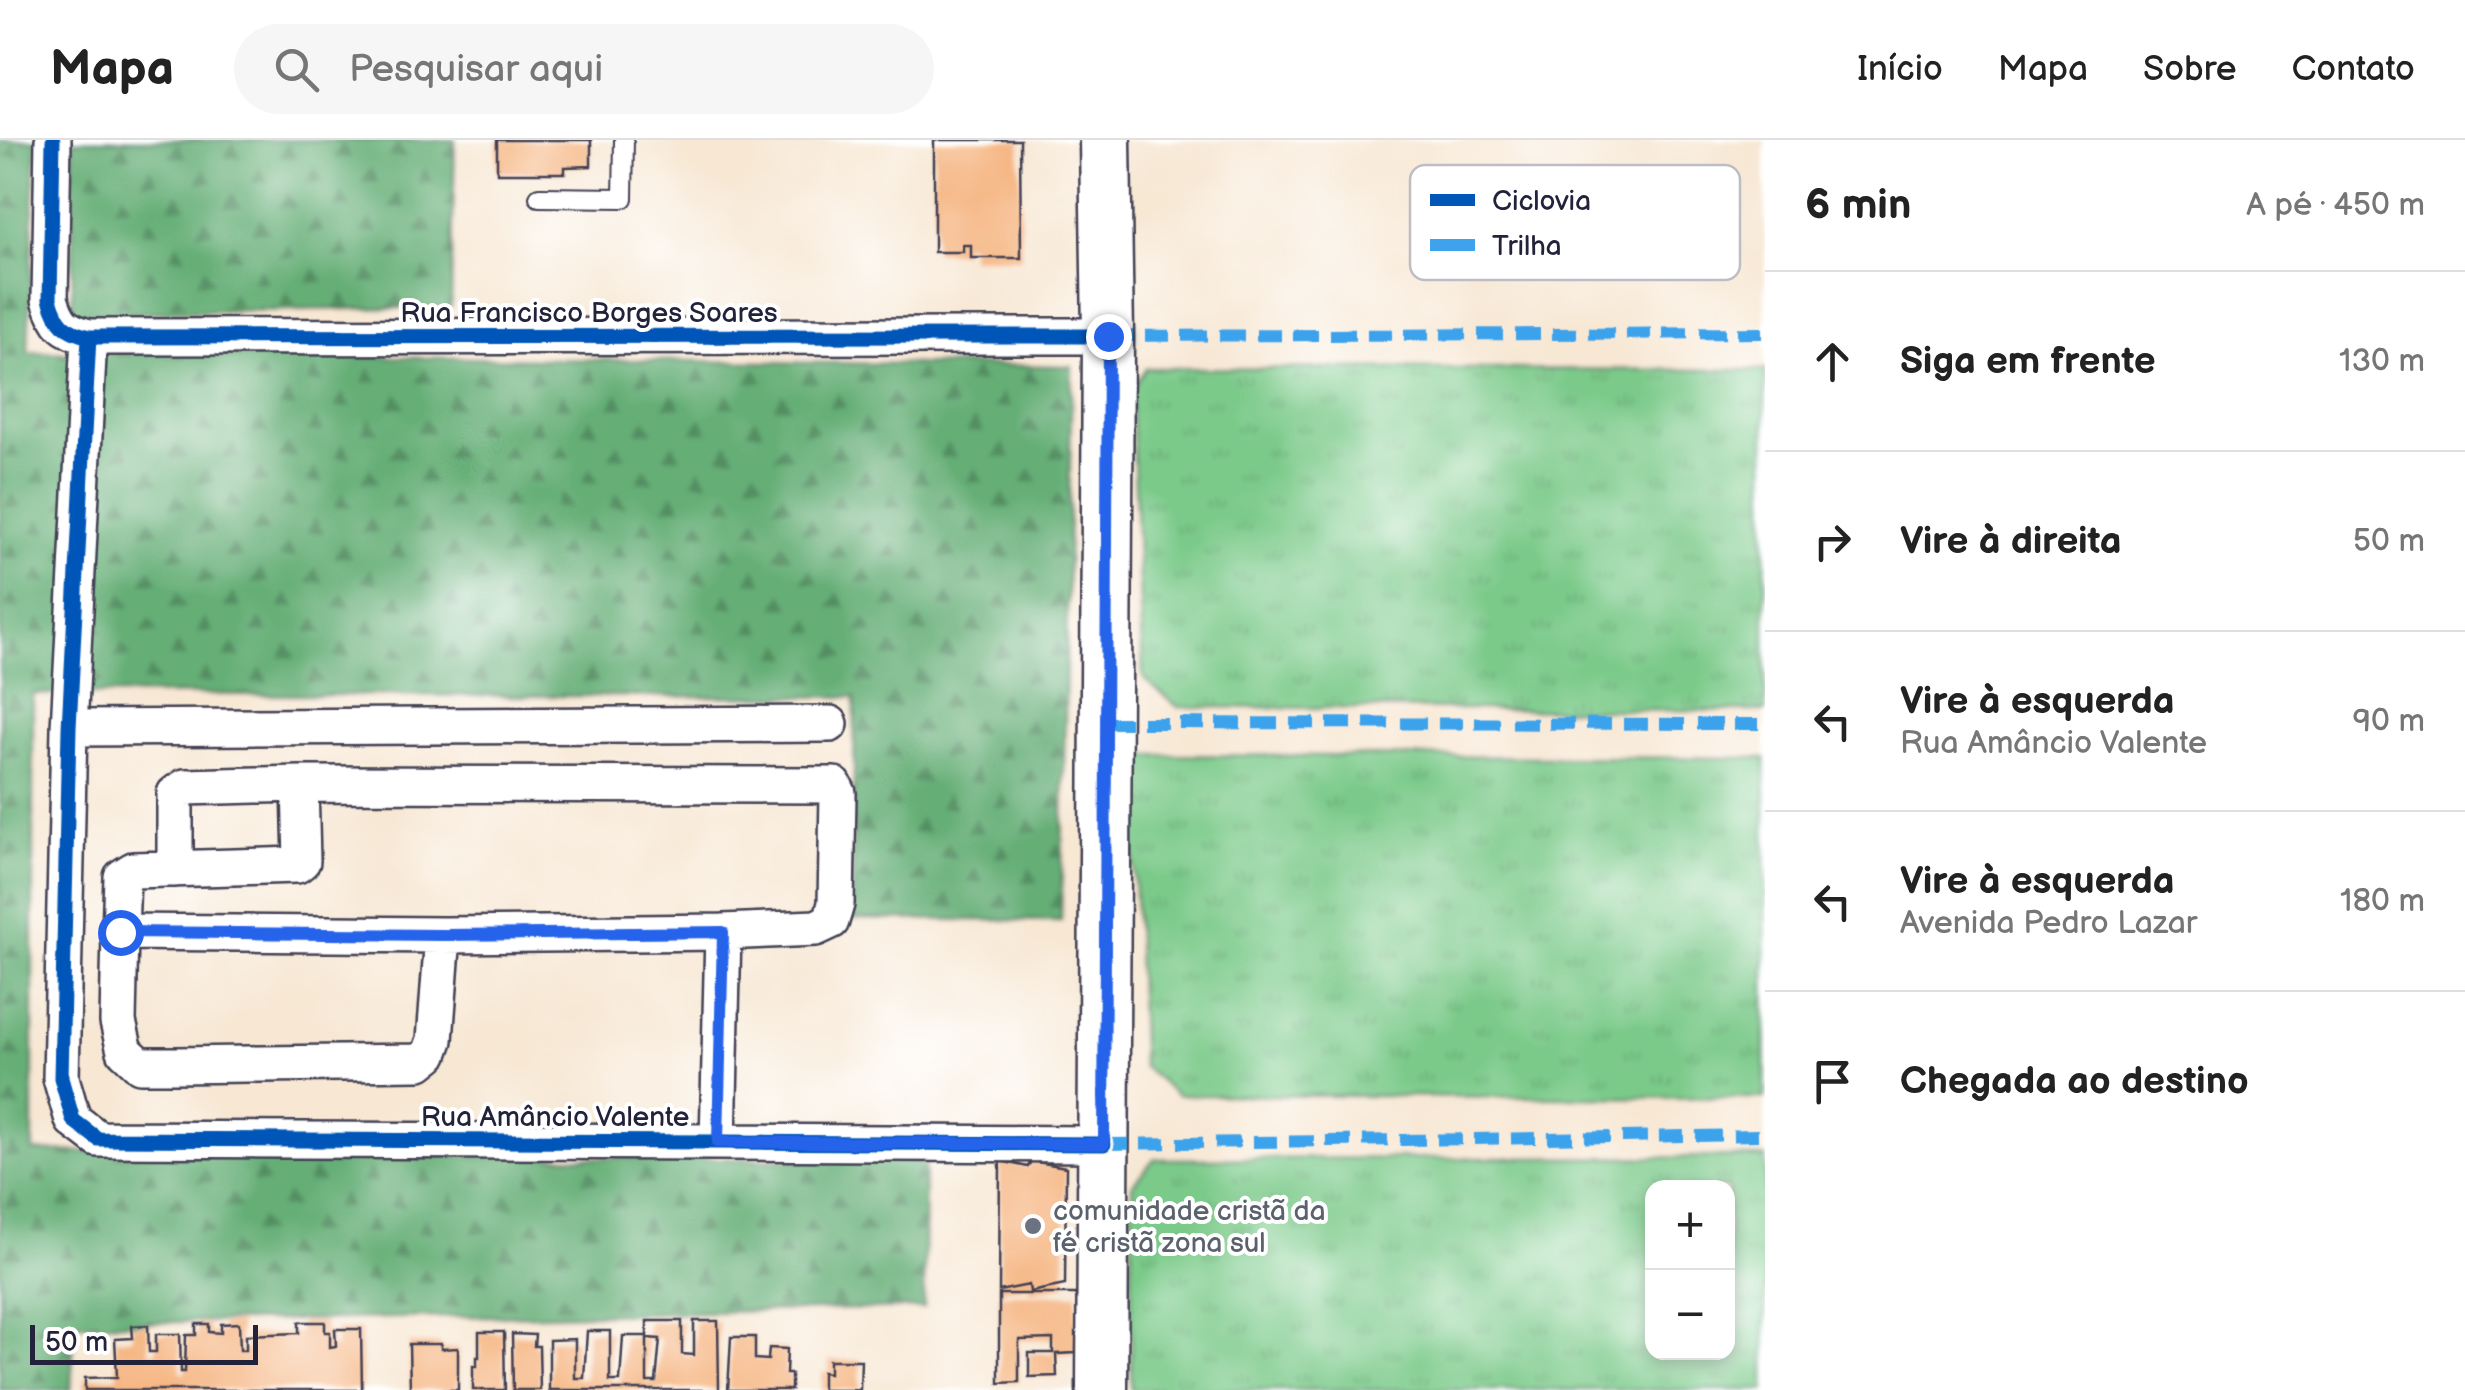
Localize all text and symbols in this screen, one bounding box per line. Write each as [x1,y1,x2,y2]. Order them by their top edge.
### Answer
search box [234,24,934,114]
text: Mapa [50,41,174,98]
icon: search [269,42,324,97]
text: Pesquisar aqui [349,47,603,92]
text: Início [1857,48,1943,91]
text: Mapa [1998,48,2088,91]
text: Sobre [2143,48,2236,91]
text: Contato [2291,48,2415,91]
legend [1410,165,1740,280]
text: 6 min [1805,180,1911,231]
text: Ciclovia [1492,185,1591,218]
text: A pé · 450 m [2246,186,2425,225]
text: Trilha [1492,230,1562,263]
street label: Rua Francisco Borges Soares [400,297,778,330]
route end [1086,314,1132,360]
icon: ahead [1805,334,1860,389]
text: Siga em frente [1900,339,2156,384]
text: 130 m [2339,342,2425,381]
icon: right [1805,514,1860,569]
text: Vire à direita [1900,519,2122,564]
text: 50 m [2353,522,2425,561]
text: Vire à esquerda [1900,679,2175,724]
icon: left [1805,694,1860,749]
text: 90 m [2353,702,2425,741]
text: Rua Amâncio Valente [1900,724,2207,763]
text: Vire à esquerda [1900,859,2175,904]
icon: left [1805,874,1860,929]
text: 180 m [2340,882,2425,921]
text: Avenida Pedro Lazar [1900,904,2197,943]
route start [98,910,144,956]
icon: arrive [1805,1054,1860,1109]
text: Chegada ao destino [1900,1059,2249,1104]
street label: Rua Amâncio Valente [421,1101,689,1134]
map controls [1645,1180,1735,1360]
button: + [1645,1180,1735,1270]
place label: comunidade cristã da fé cristã zona sul [1053,1195,1326,1260]
marker: comunidade cristã da fé cristã zona sul [1022,1215,1044,1237]
button: − [1645,1270,1735,1360]
scale bar [30,1320,258,1364]
text: 50 m [45,1326,108,1359]

